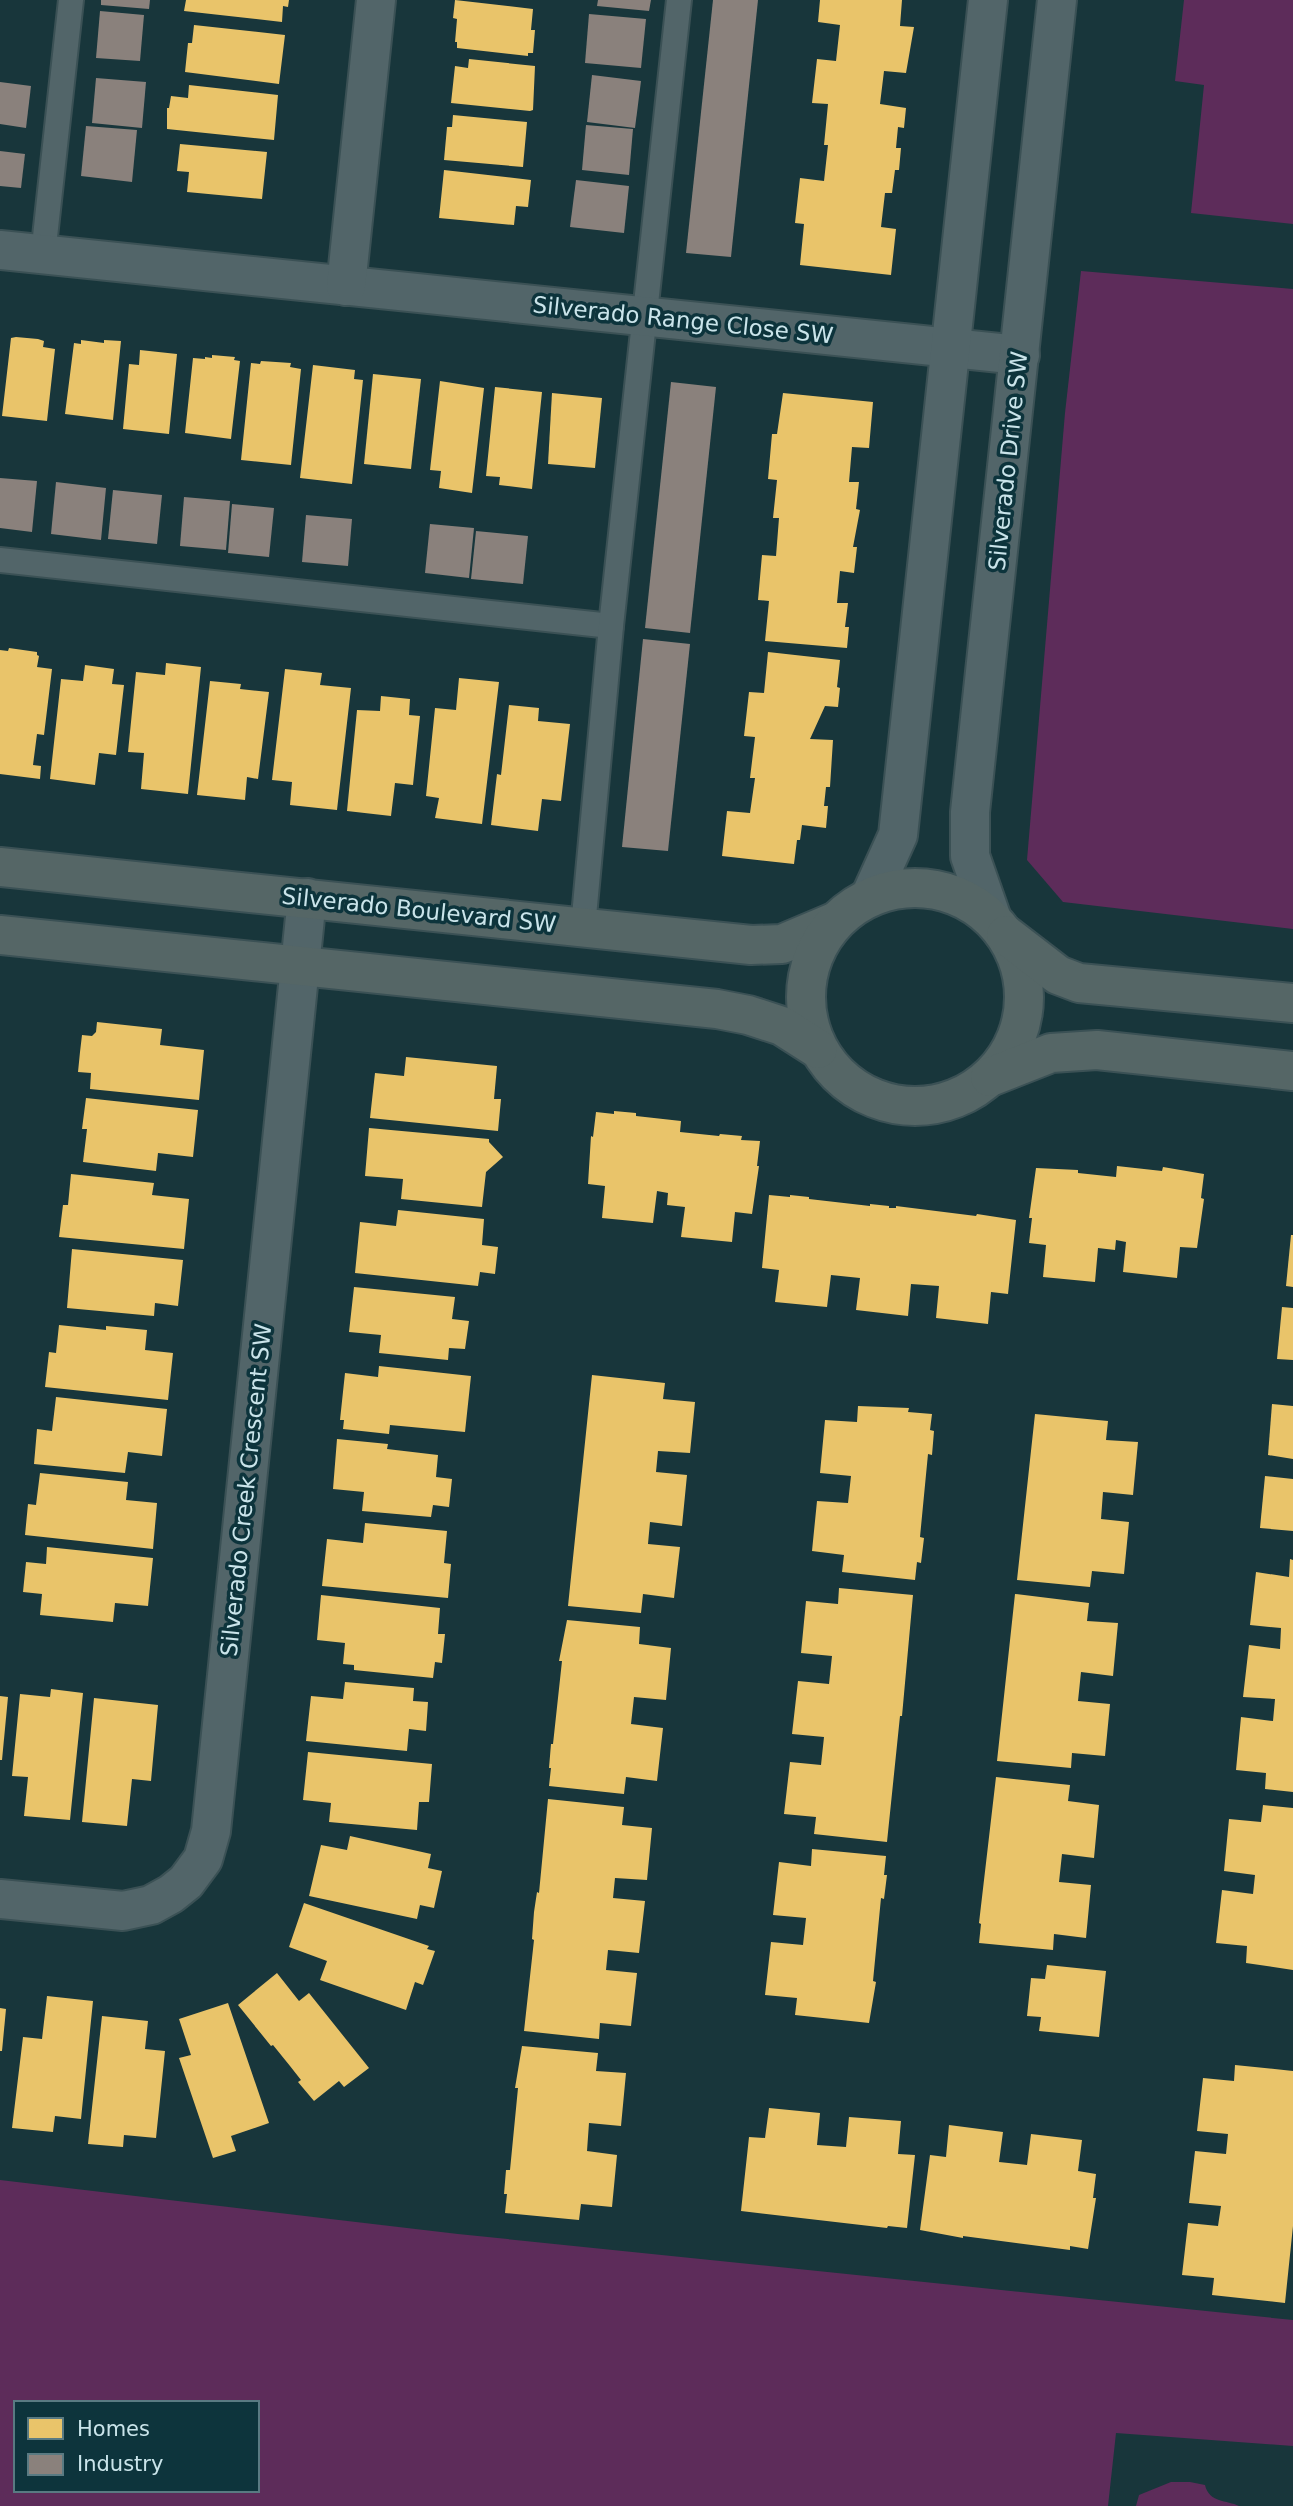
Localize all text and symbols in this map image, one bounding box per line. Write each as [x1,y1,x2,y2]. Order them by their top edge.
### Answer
street label: Silverado Range Close SW [531,291,835,349]
street label: Silverado Drive SW [984,350,1032,572]
street label: Silverado Boulevard SW [281,883,557,937]
street label: Silverado Creek Crescent SW [216,1322,276,1658]
legend [14,2401,259,2492]
text: Homes [77,2417,150,2441]
text: Industry [77,2452,163,2476]

